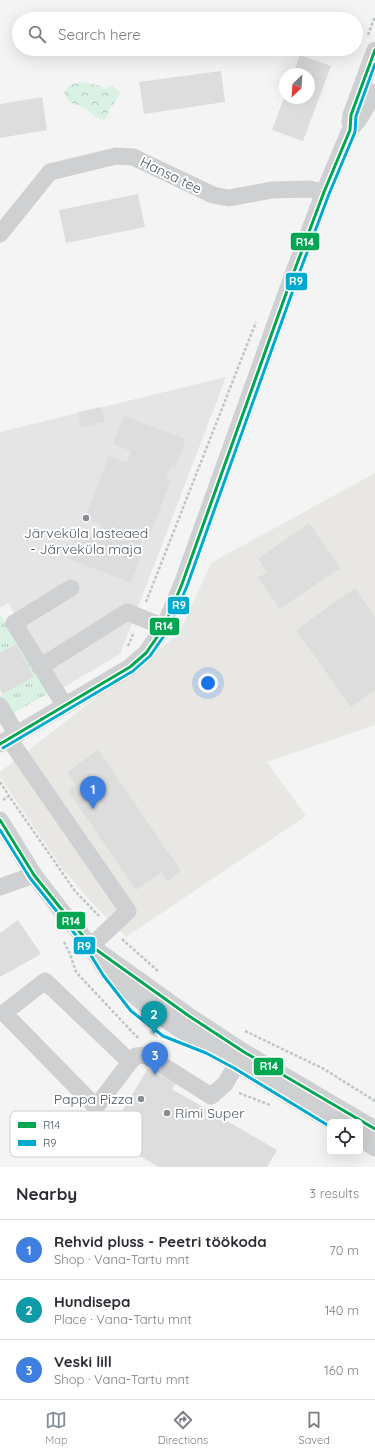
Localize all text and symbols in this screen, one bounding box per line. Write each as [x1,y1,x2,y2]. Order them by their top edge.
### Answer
search box [12,12,363,56]
icon: search [26,23,48,45]
text: Search here [58,25,141,44]
north arrow [279,68,315,104]
street label: Hansa tee [137,152,205,198]
line badge: R14 [290,232,320,251]
text: R14 [296,235,315,249]
line badge: R9 [285,272,308,291]
text: R9 [289,274,303,288]
marker: Järveküla lasteaed - Järveküla maja [81,513,91,523]
place label: Järveküla lasteaed - Järveküla maja [24,524,148,558]
line badge: R9 [167,596,190,615]
text: R9 [172,598,186,612]
line badge: R14 [149,617,180,636]
text: R14 [155,619,174,633]
your location [198,673,218,693]
pin: 1 [80,776,106,809]
line badge: R14 [56,911,86,930]
text: R14 [62,914,81,928]
line badge: R9 [73,936,96,955]
text: R9 [77,939,91,953]
pin: 2 [141,1001,167,1034]
pin: 3 [142,1042,168,1075]
line badge: R14 [253,1057,284,1076]
text: R14 [260,1059,279,1073]
place label: Pappa Pizza [54,1090,133,1108]
marker: Pappa Pizza [136,1094,146,1104]
place label: Rimi Super [175,1104,245,1122]
marker: Rimi Super [162,1108,172,1118]
legend [10,1111,142,1157]
text: R14 [43,1118,60,1132]
map controls [327,1119,363,1155]
button: locate [327,1119,363,1155]
text: R9 [43,1136,57,1150]
text: Nearby [16,1183,77,1204]
text: 3 results [309,1185,359,1201]
text: Rehvid pluss - Peetri töökoda [54,1232,267,1251]
text: 1 [26,1242,32,1258]
text: 70 m [329,1242,359,1258]
text: Shop · Vana-Tartu mnt [54,1251,189,1267]
text: Hundisepa [54,1292,130,1311]
text: 2 [25,1302,33,1318]
text: 140 m [324,1302,359,1318]
text: Place · Vana-Tartu mnt [54,1311,192,1327]
text: Veski lill [54,1352,112,1371]
text: 3 [26,1362,32,1378]
text: 160 m [324,1362,359,1378]
text: Shop · Vana-Tartu mnt [54,1371,189,1387]
tab: Map [45,1409,68,1447]
tab: Directions [158,1409,208,1447]
tab: Saved [298,1409,330,1447]

